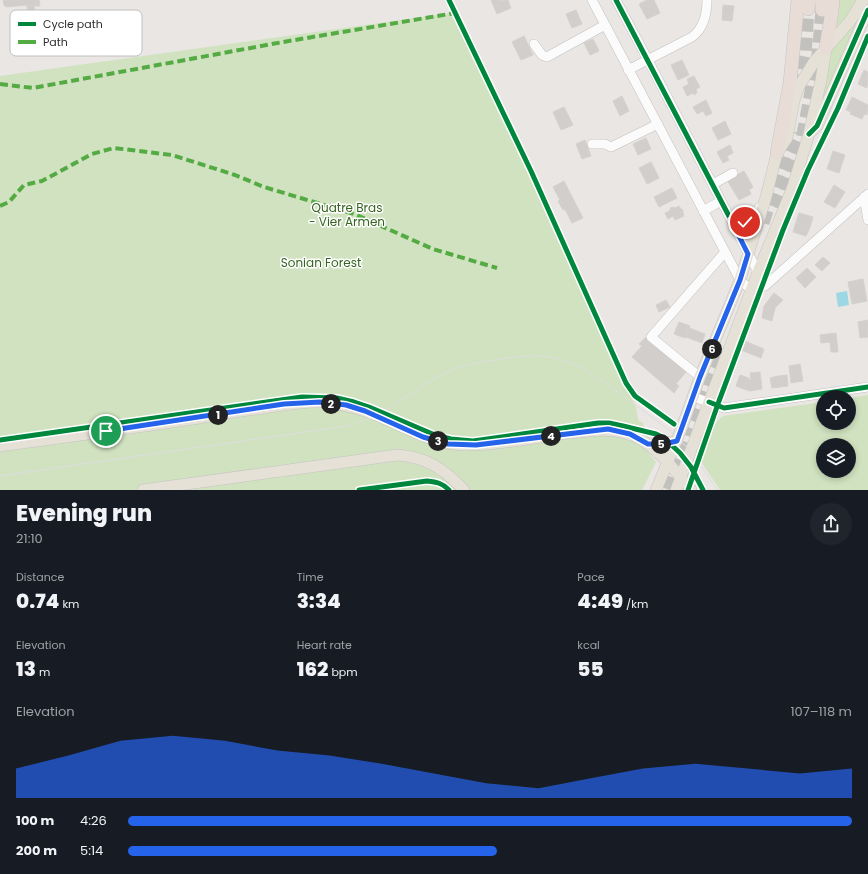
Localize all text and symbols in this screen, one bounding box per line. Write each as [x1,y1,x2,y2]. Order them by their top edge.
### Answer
legend [10,10,142,56]
text: Cycle path [43,16,103,32]
text: Path [43,34,68,50]
park label: Quatre Bras - Vier Armen [309,199,385,230]
pin [728,205,762,239]
icon: check [734,211,756,233]
park label: Sonian Forest [281,254,361,271]
pin: 6 [702,339,722,359]
text: 6 [708,341,716,357]
map controls [816,390,856,478]
button: locate [816,390,856,430]
pin: 2 [321,394,341,414]
text: 2 [328,396,334,412]
pin: 1 [208,405,228,425]
text: 1 [216,407,220,423]
pin [89,414,123,448]
icon: arrive [95,420,117,442]
pin: 4 [541,426,561,446]
text: 4 [547,428,555,444]
pin: 3 [428,431,448,451]
text: 3 [435,433,441,449]
pin: 5 [651,434,671,454]
text: 5 [657,436,665,452]
button: layers [816,438,856,478]
text: Evening run [16,498,152,529]
button: share [810,503,852,545]
text: 21:10 [16,529,43,548]
text: Distance [16,569,64,585]
text: Time [297,569,323,585]
text: Pace [577,569,605,585]
text: 0.74 [16,587,59,615]
text: 3:34 [297,587,341,615]
text: 4:49 [577,587,623,615]
text: km [59,596,79,612]
text: /km [623,596,648,612]
text: Elevation [16,637,66,653]
text: Heart rate [297,637,352,653]
text: kcal [577,637,600,653]
text: 13 [16,655,36,683]
text: 162 [297,655,328,683]
text: 55 [577,655,604,683]
text: m [36,664,50,680]
text: bpm [328,664,358,680]
text: Elevation [16,702,75,721]
text: 107–118 m [790,702,852,721]
text: 100 m [16,811,54,830]
text: 4:26 [80,811,107,830]
text: 200 m [16,841,57,860]
text: 5:14 [80,841,103,860]

